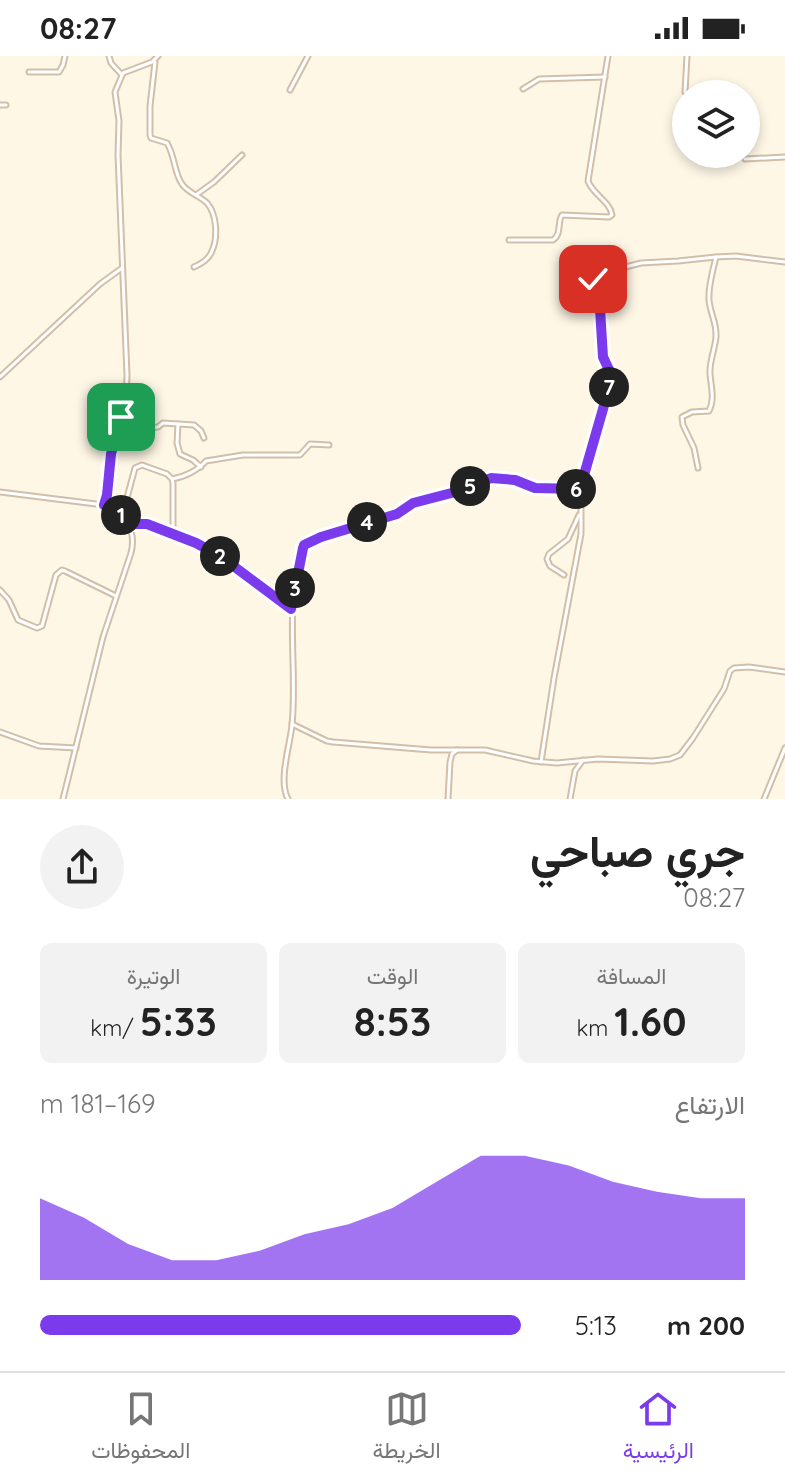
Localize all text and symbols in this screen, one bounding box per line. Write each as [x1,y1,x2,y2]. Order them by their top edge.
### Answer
text: 08:27 [40,9,117,47]
map controls [672,80,760,168]
button: layers [672,80,760,168]
pin [559,245,627,313]
icon: check [571,257,615,301]
pin: 7 [589,367,629,407]
text: 7 [603,373,615,401]
pin [87,383,155,451]
icon: arrive [99,395,143,439]
pin: 5 [450,466,490,506]
pin: 6 [556,469,596,509]
text: 5 [464,472,476,500]
text: 6 [570,475,582,503]
pin: 1 [101,495,141,535]
text: 1 [117,501,125,529]
pin: 4 [347,502,387,542]
text: 4 [361,508,373,536]
pin: 2 [200,536,240,576]
text: 2 [214,542,226,570]
pin: 3 [275,568,315,608]
text: 3 [289,574,301,602]
text: جري صباحي [530,823,745,878]
button: share [40,825,124,909]
text: 08:27 [683,881,745,914]
text: الوتيرة [127,962,180,990]
text: الوقت [367,962,418,990]
text: المسافة [597,962,666,990]
text: 5:33 [140,996,217,1046]
text: 8:53 [354,996,431,1046]
text: 1.60 [614,996,687,1046]
text: /km [90,1014,140,1042]
text: km [576,1014,614,1042]
text: 169–181 m [40,1087,156,1120]
text: الارتفاع [674,1088,745,1121]
text: 5:13 [575,1309,617,1342]
text: 200 m [667,1309,745,1342]
tab: المحفوظات [91,1387,190,1470]
tab: الخريطة [372,1387,441,1470]
tab: الرئيسية [623,1387,694,1470]

